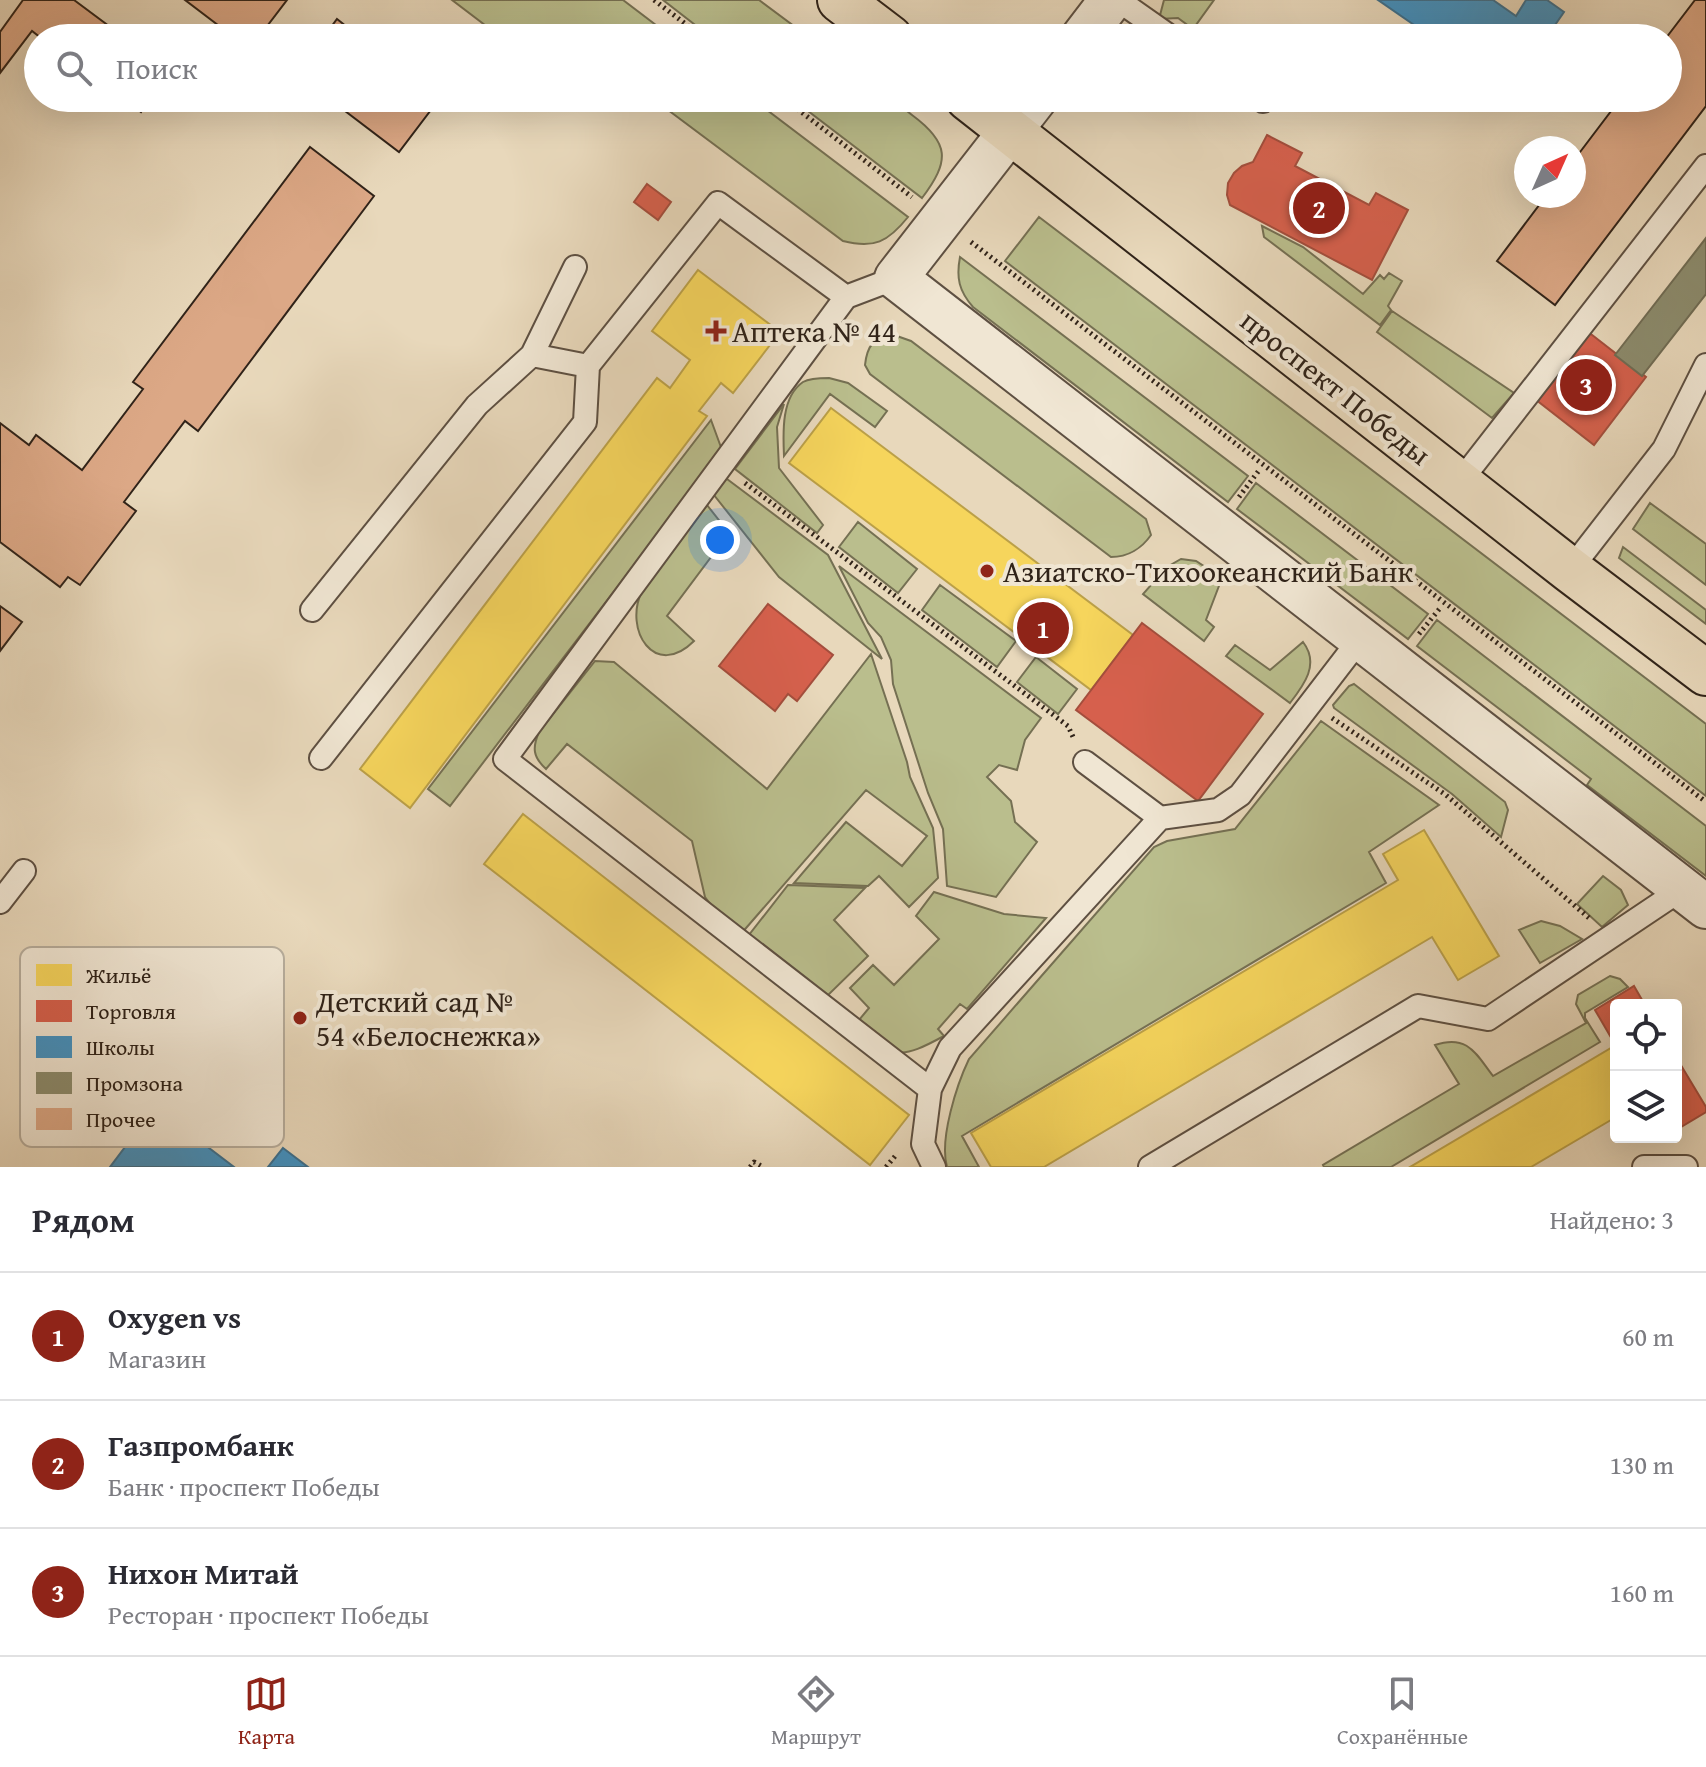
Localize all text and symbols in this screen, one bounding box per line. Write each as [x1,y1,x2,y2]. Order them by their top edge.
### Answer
search box [24,24,1682,112]
icon: search [52,46,96,90]
text: Поиск [116,46,198,90]
north arrow [1514,136,1586,208]
pin: 2 [1293,178,1345,238]
street label: проспект Победы [1231,299,1441,475]
place label: Аптека № 44 [732,309,896,353]
marker: Аптека № 44 [707,322,725,340]
pin: 3 [1560,355,1612,415]
your location [700,520,740,560]
place label: Азиатско-Тихоокеанский Банк [1003,549,1413,593]
marker: Азиатско-Тихоокеанский Банк [978,562,996,580]
pin: 1 [1017,598,1069,658]
legend [20,947,284,1147]
text: Жильё [85,959,151,991]
place label: Детский сад № 54 «Белоснежка» [315,979,541,1057]
text: Торговля [86,995,176,1027]
map controls [1610,999,1682,1143]
button: locate [1610,999,1682,1071]
marker: Детский сад № 54 «Белоснежка» [291,1009,309,1027]
text: Школы [86,1031,155,1063]
text: Промзона [86,1067,184,1099]
button: layers [1610,1071,1682,1143]
text: Прочее [86,1103,156,1135]
text: Рядом [32,1195,135,1244]
text: Найдено: 3 [1550,1200,1674,1239]
text: Oxygen vs [108,1295,241,1339]
text: 1 [51,1317,65,1356]
text: 60 m [1622,1317,1674,1356]
text: Магазин [108,1339,206,1378]
text: Газпромбанк [108,1423,294,1467]
text: 2 [51,1445,65,1484]
text: 130 m [1609,1445,1674,1484]
text: Банк · проспект Победы [108,1467,380,1506]
text: Нихон Митай [108,1551,299,1595]
text: 3 [51,1573,65,1612]
text: 160 m [1609,1573,1674,1612]
text: Ресторан · проспект Победы [108,1595,429,1634]
tab: Карта [238,1672,295,1752]
tab: Маршрут [771,1672,861,1752]
tab: Сохранённые [1337,1672,1468,1752]

